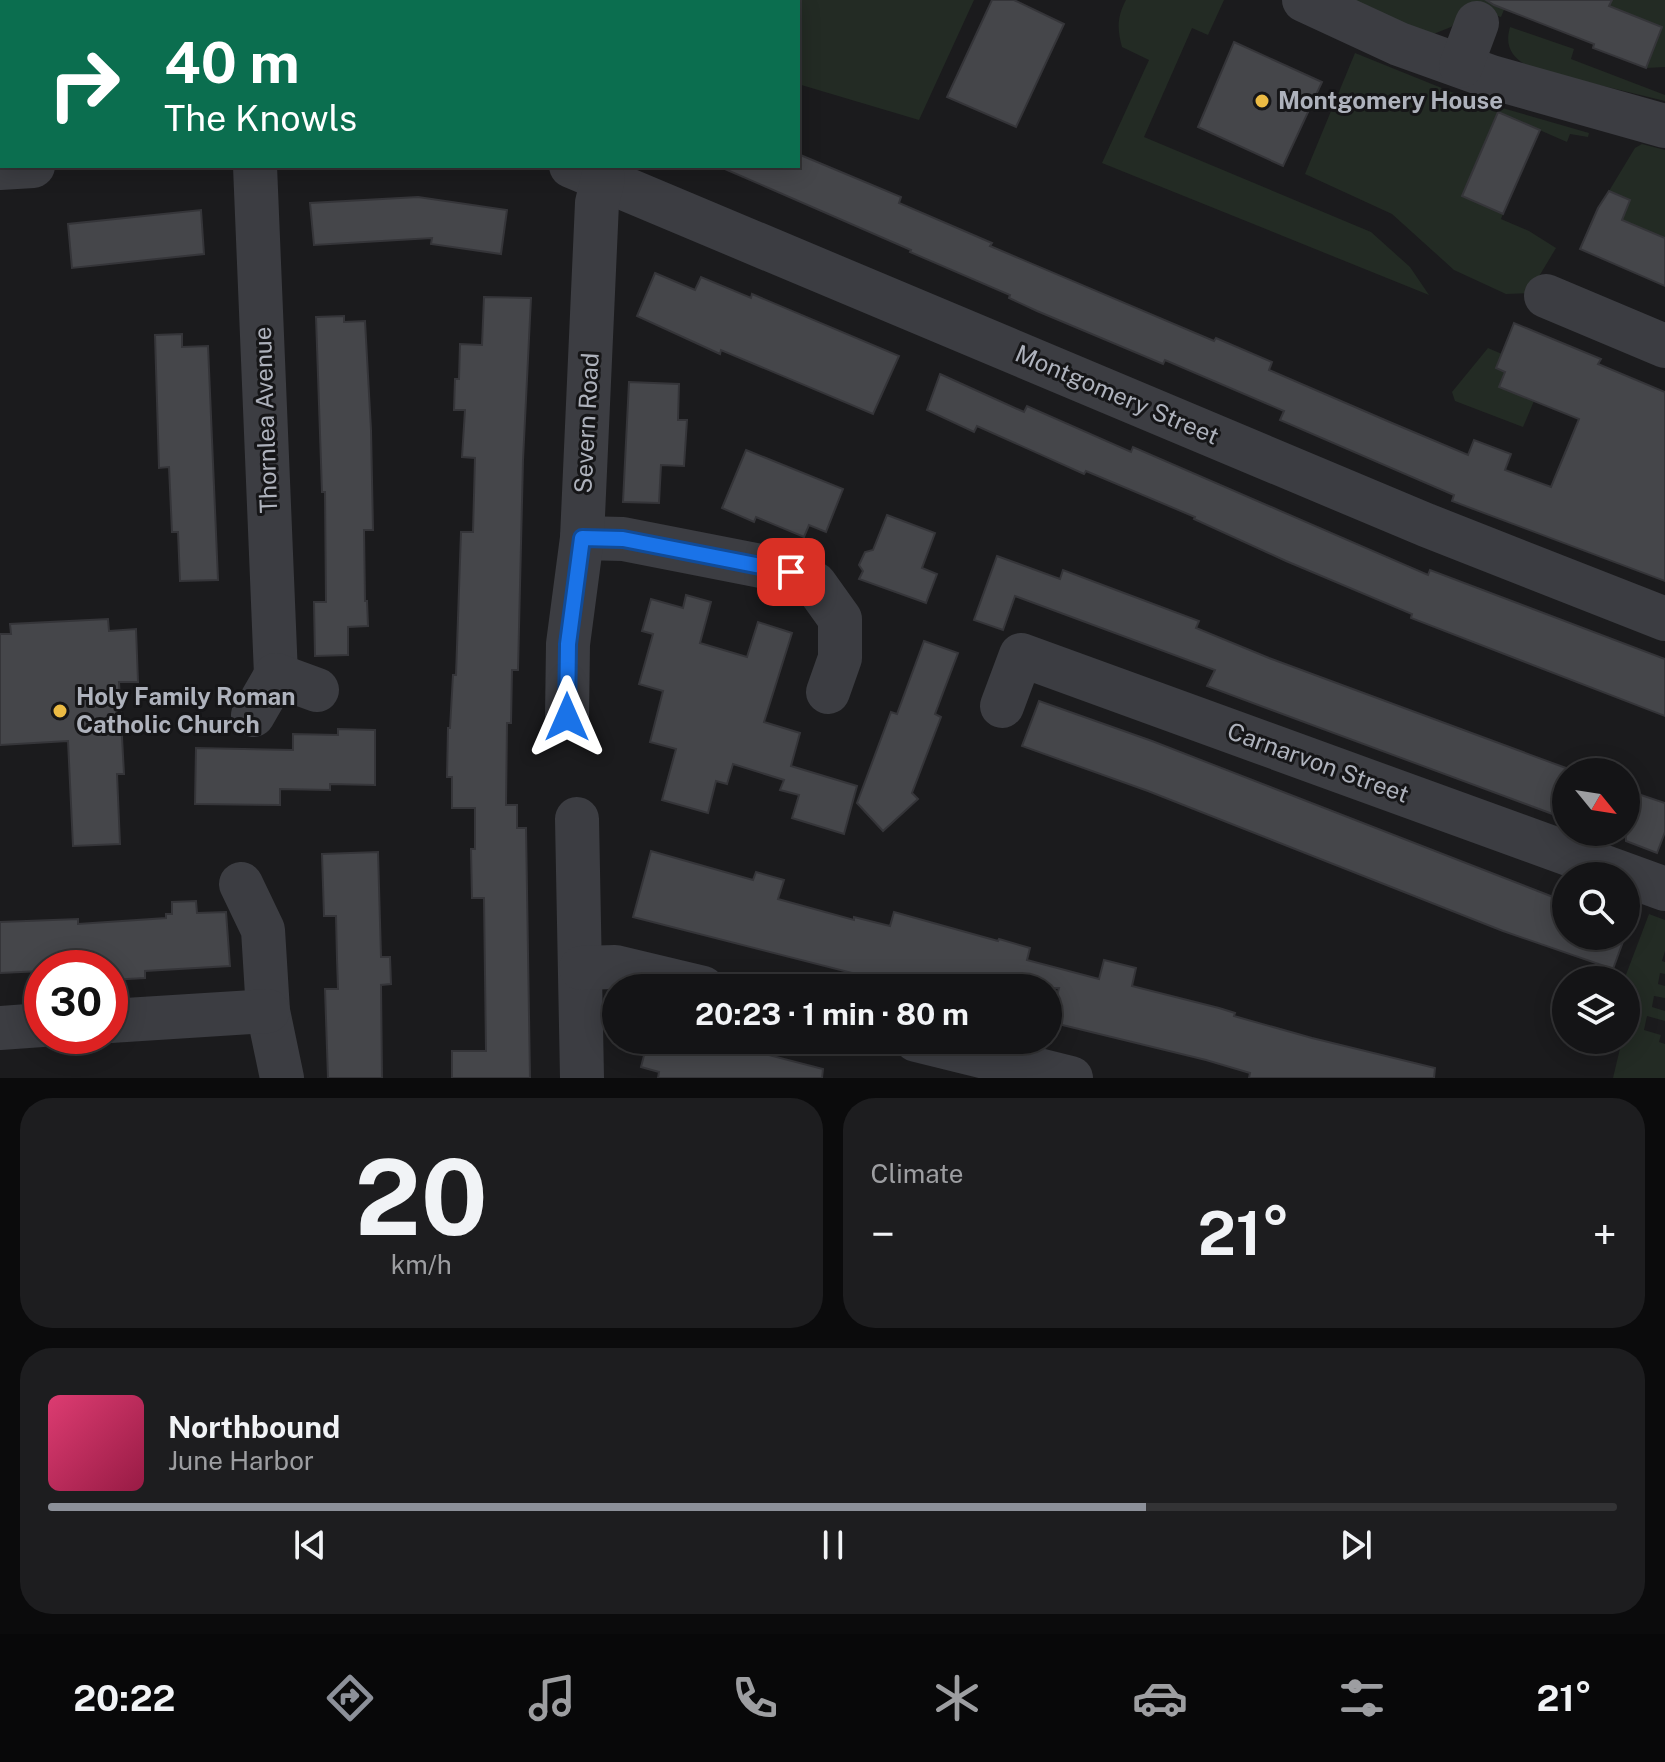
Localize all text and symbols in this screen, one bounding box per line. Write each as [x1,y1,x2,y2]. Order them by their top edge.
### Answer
text: 40 m [164,30,300,96]
icon: right [32,32,136,136]
place label: Montgomery House [1278,86,1503,114]
marker: Montgomery House [1253,92,1271,110]
text: The Knowls [164,97,357,139]
street label: Thornlea Avenue [248,326,282,514]
street label: Montgomery Street [1011,339,1223,450]
street label: Severn Road [568,352,604,494]
pin [757,538,825,606]
icon: arrive [769,550,813,594]
position arrow [525,675,609,759]
place label: Holy Family Roman Catholic Church [76,682,295,738]
marker: Holy Family Roman Catholic Church [51,702,69,720]
street label: Carnarvon Street [1224,716,1413,808]
north arrow [1552,758,1640,846]
map controls [1552,758,1640,1054]
button: search [1552,862,1640,950]
speed limit sign: 30 [24,950,128,1054]
button: layers [1552,966,1640,1054]
text: 20:23 · 1 min · 80 m [695,996,969,1032]
text: 20 [355,1136,488,1258]
text: Climate [871,1158,964,1189]
text: 21° [1198,1198,1290,1269]
text: − [871,1208,895,1260]
text: + [1593,1208,1617,1260]
text: km/h [391,1249,452,1280]
text: Northbound [168,1409,340,1445]
text: June Harbor [168,1445,314,1476]
icon: previous [288,1523,332,1567]
icon: pause [811,1523,855,1567]
icon: next [1334,1523,1378,1567]
icon: directions [322,1670,378,1726]
icon: music [524,1670,580,1726]
icon: phone [727,1670,783,1726]
icon: climate [929,1670,985,1726]
icon: car [1132,1670,1188,1726]
icon: filters [1334,1670,1390,1726]
text: 20:22 [73,1677,175,1719]
text: 21° [1536,1677,1592,1719]

